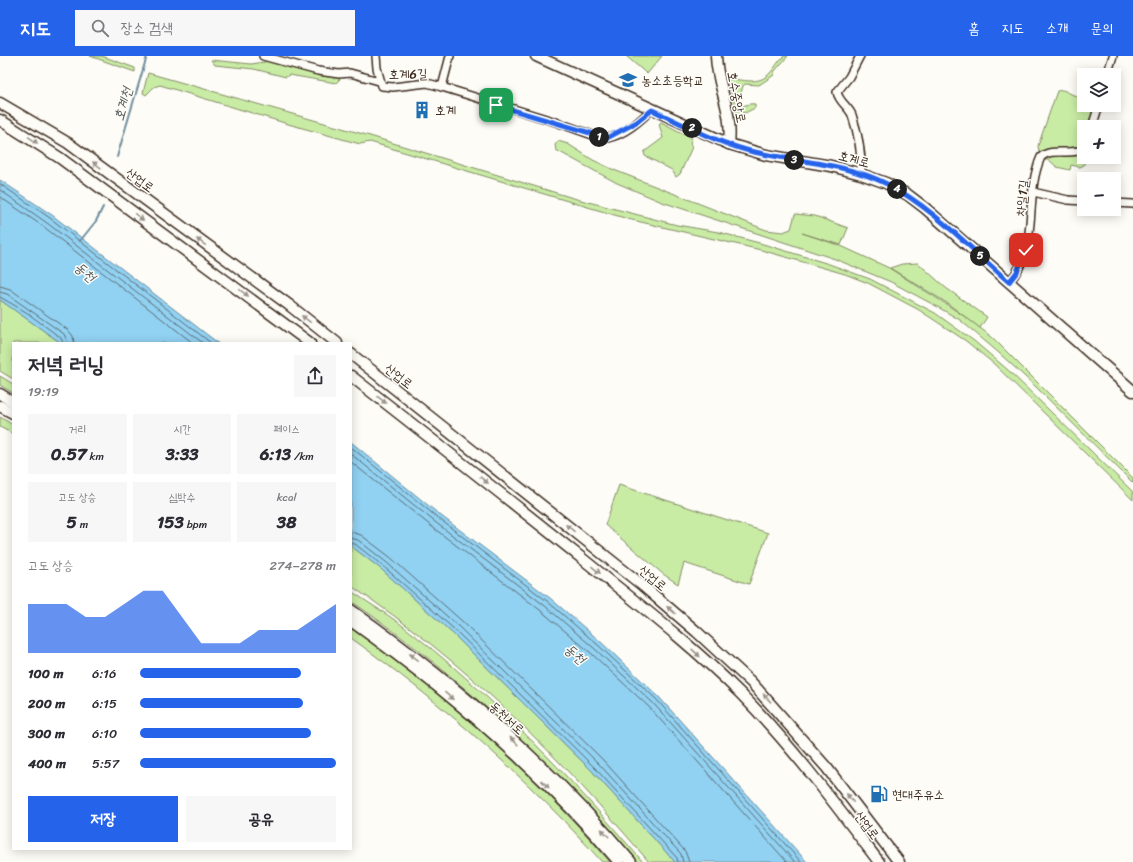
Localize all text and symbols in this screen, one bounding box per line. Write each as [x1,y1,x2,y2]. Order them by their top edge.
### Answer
search box [75,10,355,46]
text: 지도 [20,12,51,45]
text: 장소 검색 [121,15,173,41]
text: 홈 [968,16,979,41]
text: 지도 [1001,16,1024,41]
text: 소개 [1046,16,1068,41]
text: 문의 [1090,16,1113,41]
icon: search [89,17,111,39]
street label: 호계6길 [388,62,428,86]
map controls [1077,68,1121,216]
button: layers [1077,68,1121,112]
place label: 농소초등학교 [641,69,704,92]
street label: 호수중앙로 [721,69,753,125]
school or university icon: 농소초등학교 [618,70,638,90]
water label: 호계천 [106,83,140,124]
pin [479,88,513,122]
icon: arrive [485,94,507,116]
place label: 호계 [435,99,456,122]
building icon: 호계 [412,100,432,120]
pin: 2 [682,118,702,138]
text: 2 [689,118,695,137]
button: + [1077,120,1121,164]
pin: 1 [589,127,609,147]
text: 1 [597,127,601,146]
one-way arrow [27,137,39,144]
street label: 호계로 [836,144,872,174]
pin: 3 [784,150,804,170]
text: 3 [791,150,797,169]
one-way arrow [92,161,102,169]
street label: 산업로 [121,161,159,199]
button: − [1077,172,1121,216]
street label: 차일1길 [1009,178,1035,218]
pin: 4 [887,179,907,199]
text: 4 [894,179,900,198]
one-way arrow [133,212,144,221]
pin [1009,233,1043,267]
one-way arrow [196,238,207,246]
icon: check [1015,239,1037,261]
pin: 5 [970,246,990,266]
text: 5 [977,246,983,265]
water label: 동천 [68,255,103,290]
one-way arrow [238,289,249,297]
one-way arrow [301,315,312,323]
text: 저녁 러닝 [28,345,105,384]
button: share [294,355,336,397]
street label: 산업로 [380,357,418,395]
text: 19:19 [28,380,59,403]
one-way arrow [376,395,387,404]
text: 거리 [68,420,86,439]
text: 시간 [173,420,191,439]
text: 페이스 [273,420,300,439]
text: 0.57 [51,439,87,469]
text: 3:33 [165,439,199,469]
text: 6:13 [260,439,291,469]
text: km [87,447,104,466]
text: /km [291,447,314,466]
one-way arrow [478,476,489,484]
text: 고도 상승 [58,488,96,507]
text: 심박수 [169,488,195,507]
text: kcal [277,488,297,507]
text: 5 [66,507,77,537]
text: 153 [157,507,184,537]
text: 38 [277,507,296,537]
text: m [77,515,88,534]
text: bpm [184,515,207,534]
one-way arrow [565,523,576,532]
text: 고도 상승 [28,554,73,577]
text: 274–278 m [269,554,336,577]
street label: 산업로 [634,559,672,597]
one-way arrow [591,566,602,574]
one-way arrow [666,605,677,614]
water label: 동천 [558,637,593,672]
one-way arrow [692,648,701,657]
one-way arrow [409,652,420,661]
text: 100 m [28,662,63,685]
text: 6:16 [92,662,116,685]
text: 200 m [28,692,65,715]
text: 6:15 [92,692,117,715]
one-way arrow [443,692,454,701]
one-way arrow [762,693,771,703]
street label: 동천서로 [484,695,530,741]
text: 300 m [28,722,65,745]
text: 6:10 [92,722,117,745]
one-way arrow [509,736,519,746]
text: 400 m [28,752,66,775]
text: 5:57 [92,752,119,775]
one-way arrow [540,779,550,789]
place label: 현대주유소 [892,783,944,806]
fuel station icon: 현대주유소 [869,784,889,804]
one-way arrow [846,792,855,803]
button: 저장 [28,796,178,842]
button: 공유 [186,796,336,842]
street label: 산업로 [848,806,886,844]
one-way arrow [600,828,610,838]

